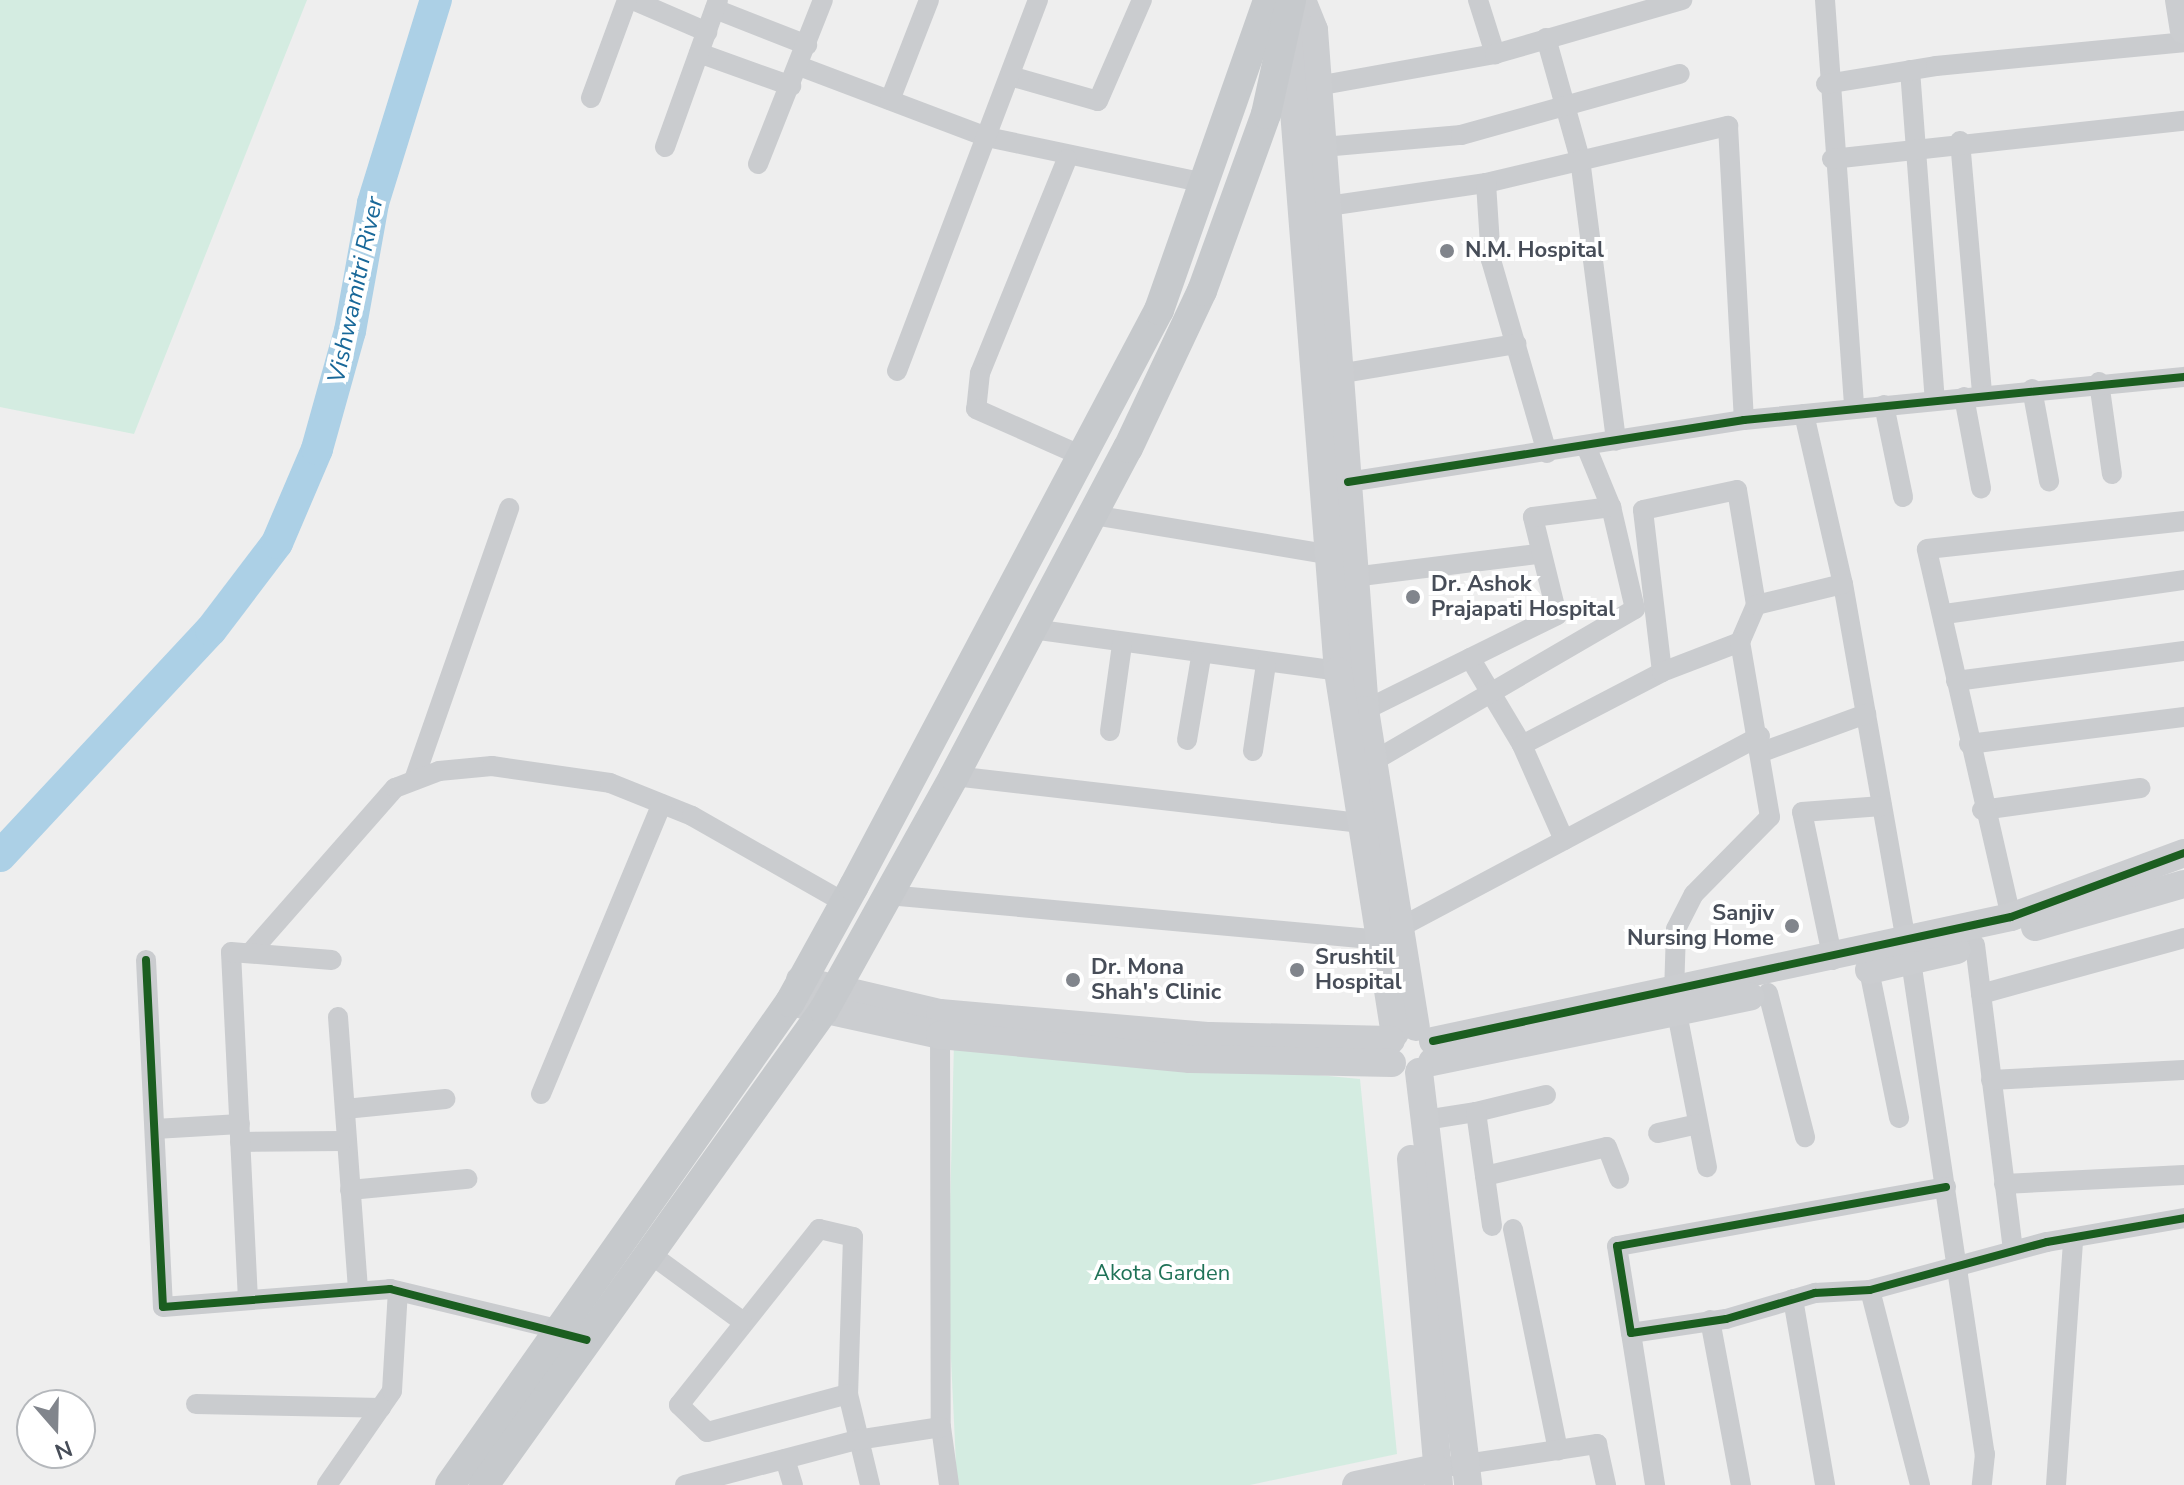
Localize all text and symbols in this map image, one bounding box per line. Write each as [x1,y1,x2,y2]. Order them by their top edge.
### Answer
water label: Vishwamitri River [322,194,390,386]
place label: N.M. Hospital [1465,238,1604,264]
marker: N.M. Hospital [1436,240,1458,262]
place label: Dr. Ashok Prajapati Hospital [1431,571,1615,622]
marker: Dr. Ashok Prajapati Hospital [1402,586,1424,608]
place label: Sanjiv Nursing Home [1627,900,1774,952]
marker: Sanjiv Nursing Home [1781,915,1803,937]
place label: Srushtil Hospital [1315,944,1402,996]
place label: Dr. Mona Shah's Clinic [1091,954,1221,1006]
marker: Srushtil Hospital [1286,959,1308,981]
marker: Dr. Mona Shah's Clinic [1062,969,1084,991]
park label: Akota Garden [1094,1261,1230,1287]
north arrow [16,1389,96,1469]
text: N [51,1433,76,1467]

